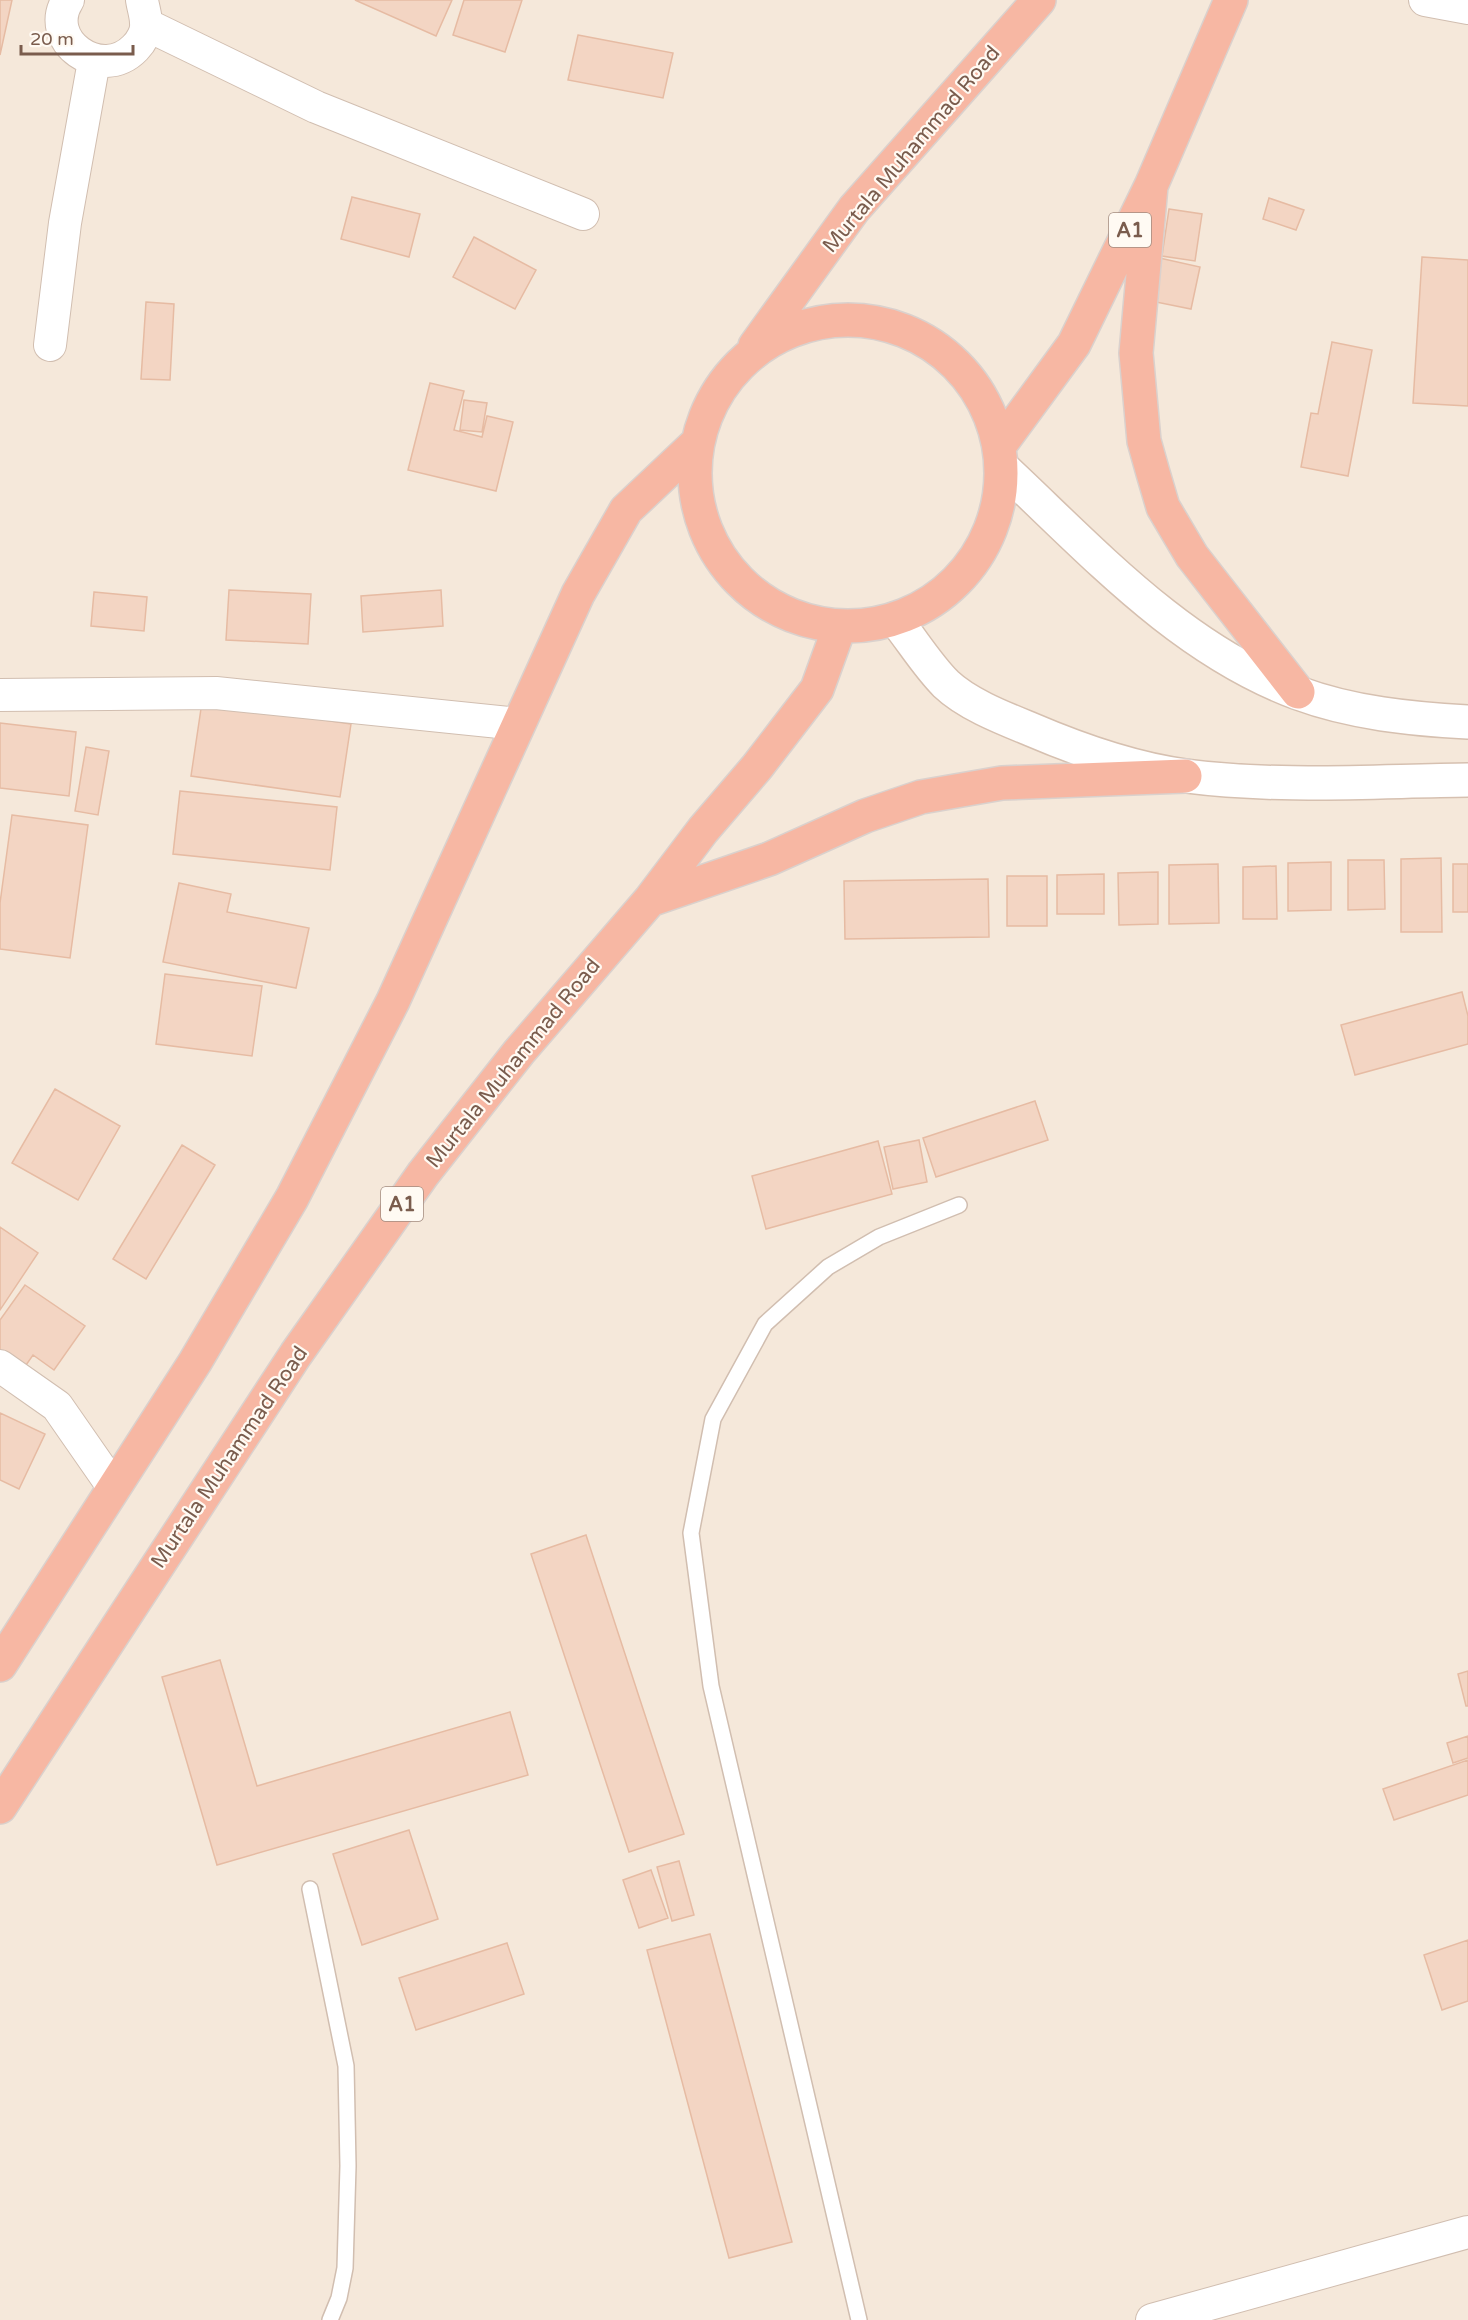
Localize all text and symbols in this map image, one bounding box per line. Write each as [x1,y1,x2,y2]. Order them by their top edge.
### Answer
scale bar [21,18,134,56]
text: 20 m [30,28,74,50]
street label: Murtala Muhammad Road [817,41,1005,258]
road number: A1 [1109,213,1151,247]
street label: Murtala Muhammad Road [421,953,606,1173]
road number: A1 [381,1187,423,1221]
street label: Murtala Muhammad Road [146,1342,313,1573]

